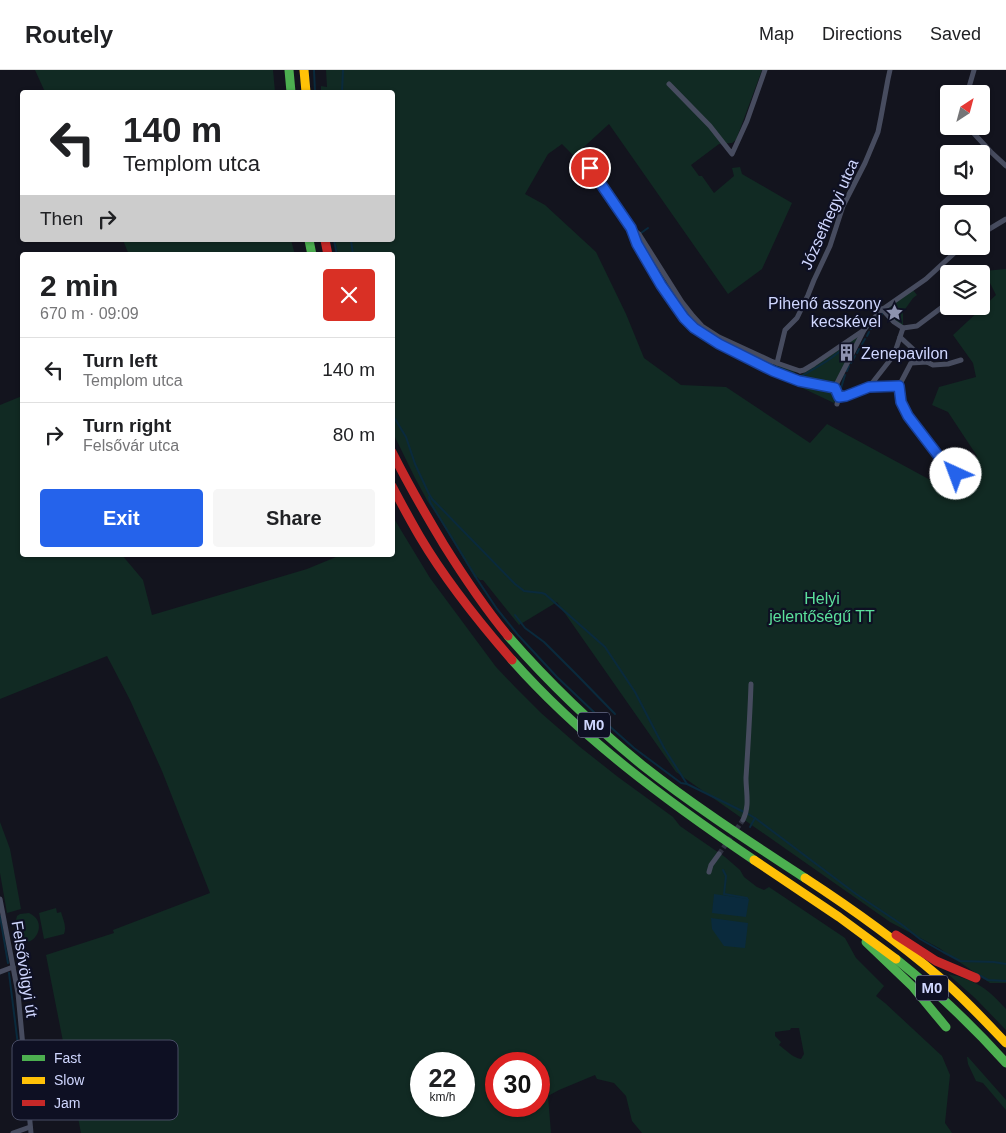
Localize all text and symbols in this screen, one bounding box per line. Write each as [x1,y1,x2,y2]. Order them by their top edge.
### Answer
text: Routely [25,21,113,48]
text: Map [759,24,794,44]
text: Directions [822,24,902,44]
text: Saved [930,24,981,44]
north arrow [940,85,990,135]
map controls [940,85,990,315]
icon: left [40,110,105,175]
text: 140 m [123,110,222,149]
button: sound [940,145,990,195]
pin [569,147,611,189]
text: Templom utca [123,151,260,176]
icon: arrive [576,154,604,182]
street label: Józsefhegyi utca [797,156,861,272]
icon: right [93,205,121,233]
button: search [940,205,990,255]
text: Then [40,208,83,229]
button: layers [940,265,990,315]
text: 2 min [40,269,118,302]
button: close [323,269,375,321]
place label: Pihenő asszony kecskével [768,295,881,330]
place icon: Pihenő asszony kecskével [885,302,905,322]
text: 670 m · 09:09 [40,305,139,322]
building icon: Zenepavilon [837,343,857,363]
place label: Zenepavilon [861,345,948,362]
text: Turn left [83,350,158,371]
icon: left [40,356,68,384]
text: 140 m [322,359,375,380]
text: Templom utca [83,372,183,389]
text: Turn right [83,415,171,436]
icon: right [40,421,68,449]
text: 80 m [333,424,375,445]
text: Felsővár utca [83,437,179,454]
position arrow [929,447,981,499]
button: Exit [40,489,203,547]
button: Share [213,489,375,547]
park label: Helyi jelentőségű TT [768,590,875,625]
road number: M0 [578,712,610,738]
street label: Felsővölgyi út [8,919,41,1019]
road number: M0 [916,976,948,1000]
legend [12,1040,178,1120]
text: Fast [54,1050,81,1066]
speed limit sign: 30 [485,1052,550,1117]
text: 22 [429,1064,456,1092]
text: Slow [54,1072,85,1088]
text: km/h [429,1090,456,1104]
text: Jam [54,1095,80,1111]

